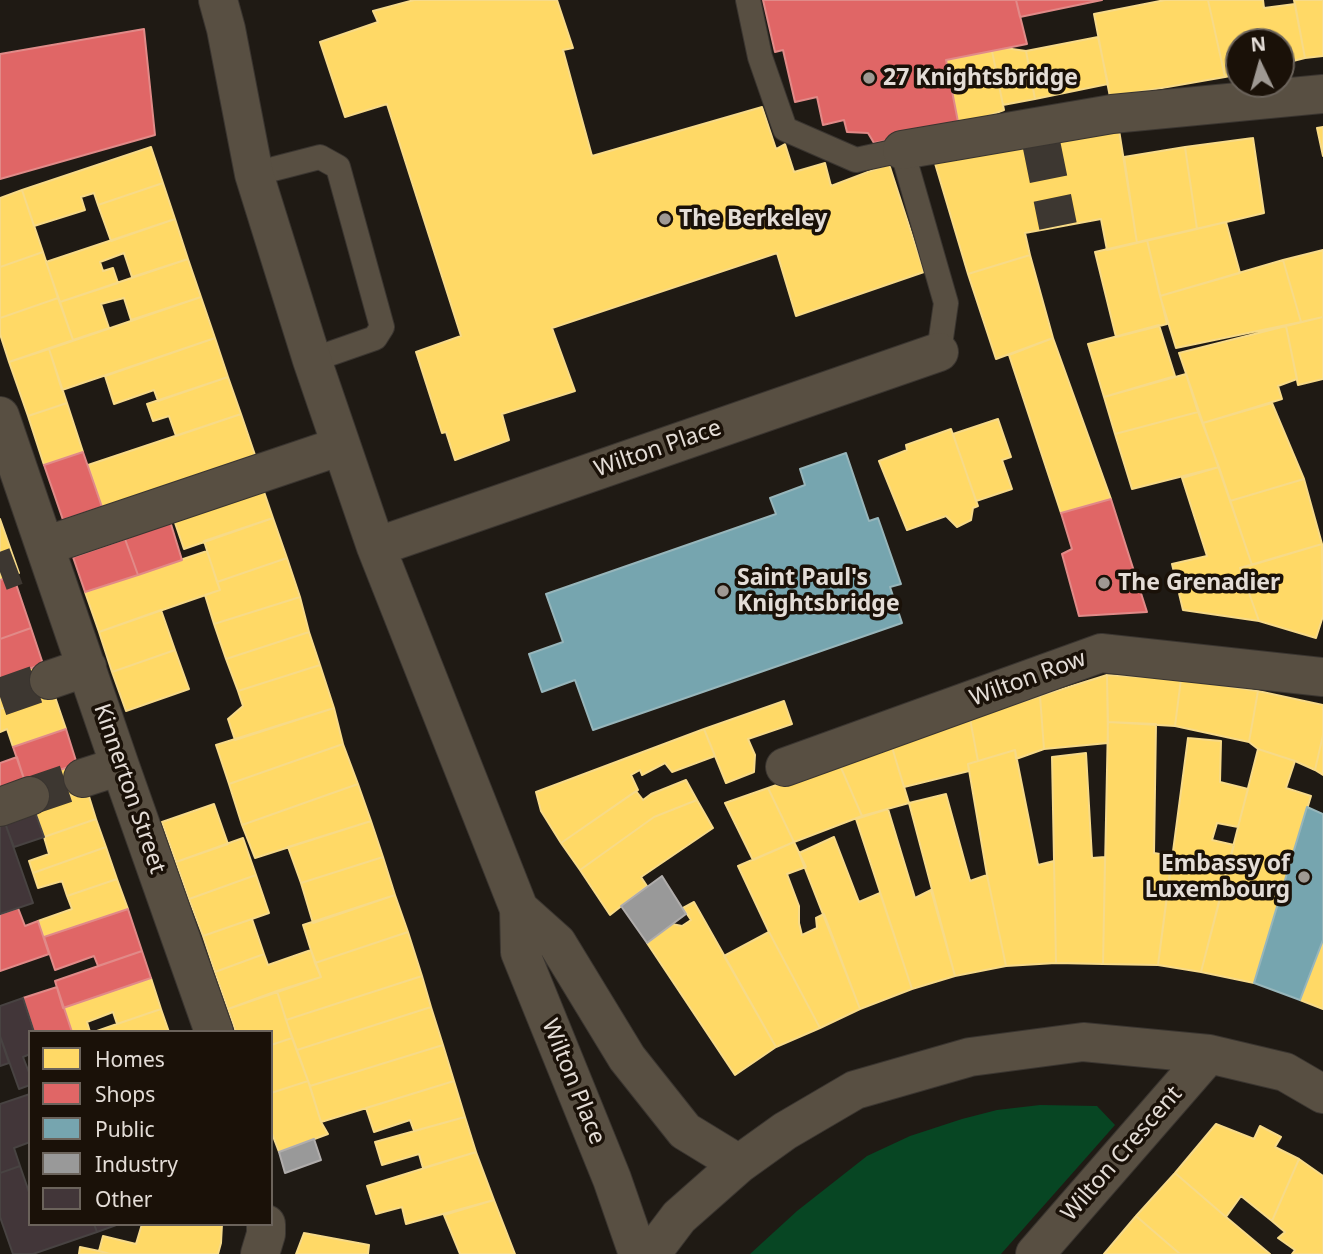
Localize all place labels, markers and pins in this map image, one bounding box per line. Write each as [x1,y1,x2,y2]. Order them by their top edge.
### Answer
place label: 27 Knightsbridge [883,64,1078,92]
marker: 27 Knightsbridge [861,70,877,86]
place label: The Berkeley [679,205,827,233]
marker: The Berkeley [657,211,673,227]
place label: Saint Paul's Knightsbridge [737,564,900,618]
place label: The Grenadier [1118,569,1280,597]
marker: The Grenadier [1096,575,1112,591]
marker: Saint Paul's Knightsbridge [715,583,731,599]
place label: Embassy of Luxembourg [1145,850,1290,904]
marker: Embassy of Luxembourg [1296,869,1312,885]

